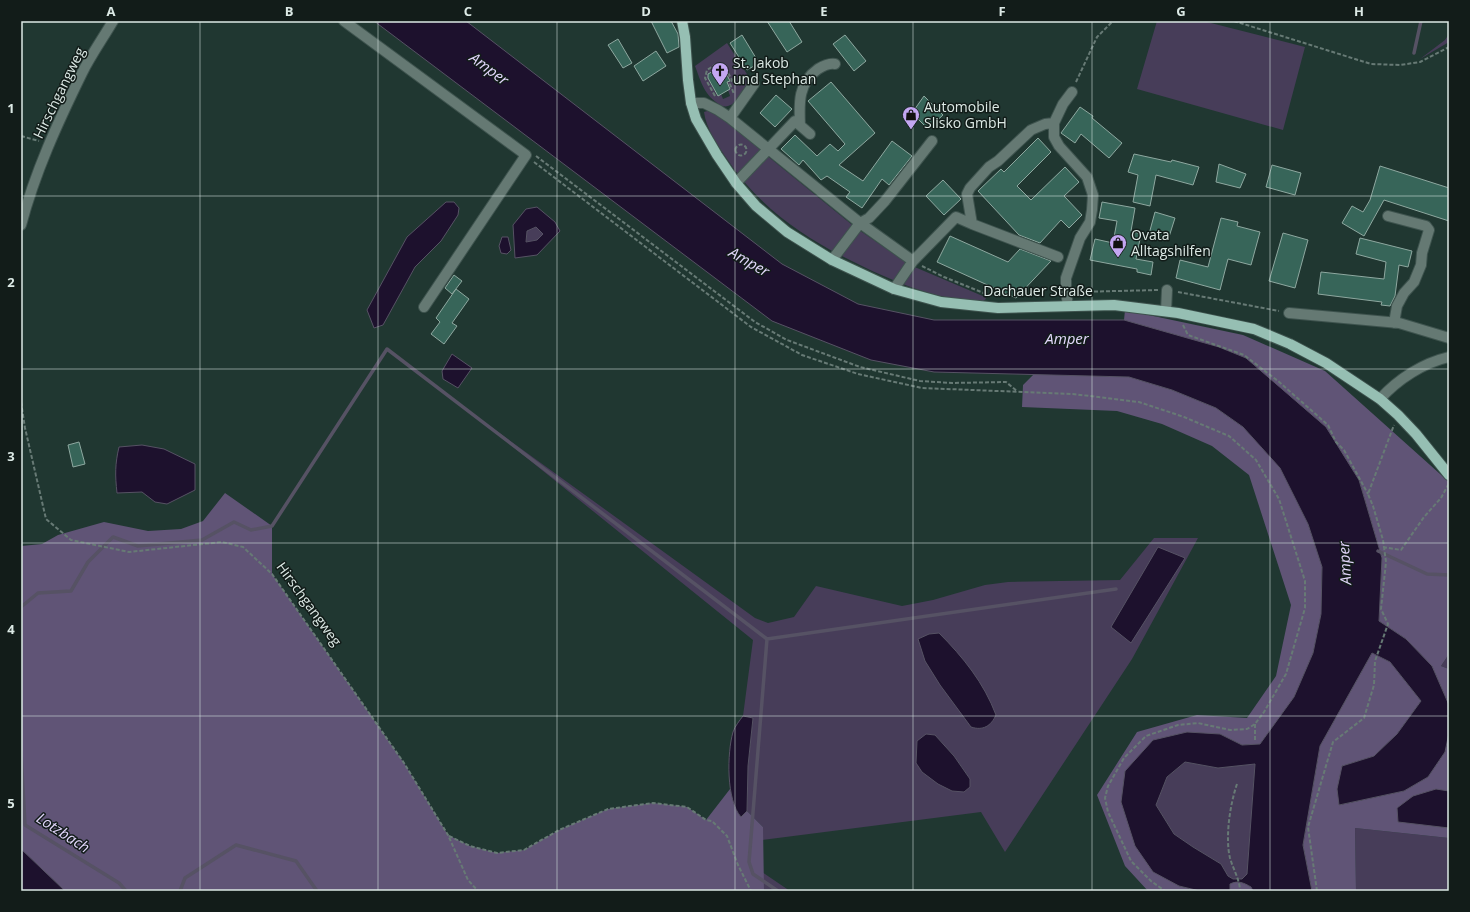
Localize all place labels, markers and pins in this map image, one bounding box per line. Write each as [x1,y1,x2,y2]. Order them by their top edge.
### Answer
place label: St. Jakob und Stephan [733,53,816,88]
church icon: St. Jakob und Stephan [710,61,730,86]
place label: Automobile Slisko GmbH [924,97,1007,132]
shop icon: Automobile Slisko GmbH [901,105,921,130]
place label: Ovata Alltagshilfen [1131,225,1211,260]
shop icon: Ovata Alltagshilfen [1108,233,1128,258]

